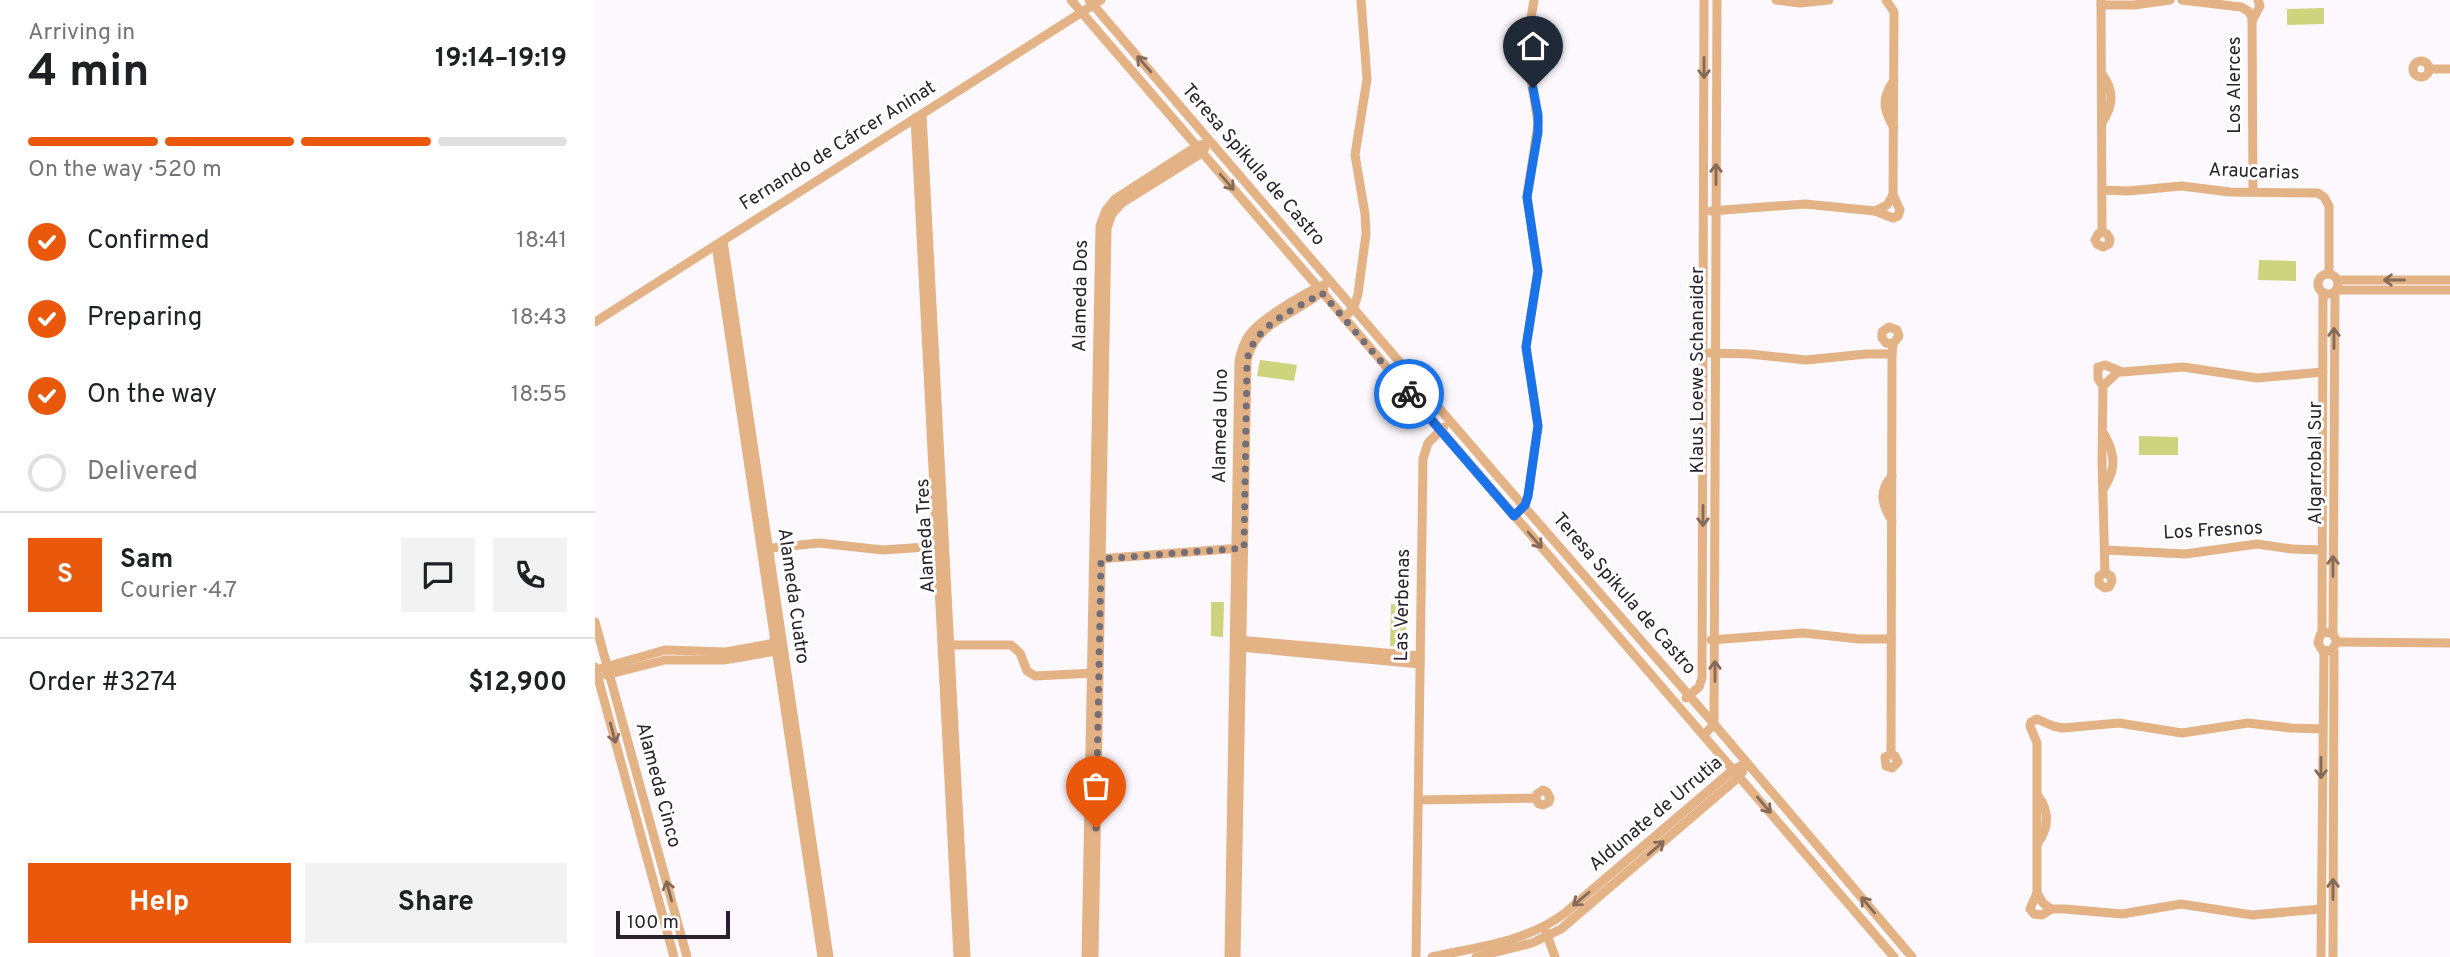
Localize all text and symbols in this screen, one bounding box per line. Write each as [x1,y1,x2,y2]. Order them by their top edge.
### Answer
pin [1503,16,1563,88]
text: Arriving in [28,19,135,48]
icon: home [1514,27,1552,65]
street label: Los Alerces [2223,36,2247,134]
text: 19:14–19:19 [435,43,567,76]
text: 4 min [28,44,150,103]
one-way arrow [1136,56,1152,74]
one-way arrow [1697,56,1711,79]
street label: Fernando de Cárcer Aninat [736,76,940,216]
street label: Teresa Spikula de Castro [1176,79,1330,251]
text: On the way · 520 m [28,156,222,185]
street label: Araucarias [2208,158,2300,186]
one-way arrow [1709,163,1723,186]
one-way arrow [1219,173,1235,191]
icon: check [28,223,66,261]
text: Confirmed [87,225,210,258]
text: 18:41 [516,227,567,256]
street label: Alameda Dos [1068,240,1094,352]
street label: Klaus Loewe Schanaider [1686,266,1710,473]
one-way arrow [2382,273,2405,287]
icon: check [28,300,66,338]
text: Preparing [87,302,202,335]
text: 18:43 [511,304,567,333]
one-way arrow [2327,327,2341,350]
courier [1374,359,1444,429]
street label: Alameda Uno [1208,368,1234,484]
icon: bike [1390,375,1428,413]
icon: check [28,377,66,415]
text: On the way [87,379,217,412]
text: 18:55 [511,381,567,410]
street label: Algarrobal Sur [2304,401,2328,525]
text: Delivered [87,456,198,489]
street label: Alameda Tres [911,478,941,594]
one-way arrow [1696,504,1710,527]
street label: Teresa Spikula de Castro [1547,508,1701,680]
street label: Los Fresnos [2163,516,2263,546]
street label: Alameda Cuatro [772,527,814,665]
one-way arrow [1527,531,1543,549]
button: chat [401,538,475,612]
button: phone [493,538,567,612]
text: Sam [120,544,173,577]
street label: Las Verbenas [1390,548,1416,662]
one-way arrow [2326,554,2340,577]
text: S [57,559,73,592]
text: Courier · 4.7 [120,577,237,606]
one-way arrow [1708,660,1722,683]
text: Order #3274 [28,667,177,700]
text: $12,900 [468,667,567,700]
street label: Alameda Cinco [630,720,686,850]
one-way arrow [607,721,620,744]
street label: Aldunate de Urrutia [1584,751,1728,877]
pin [1066,756,1126,828]
one-way arrow [2314,757,2328,780]
icon: bag [1077,767,1115,805]
one-way arrow [1756,795,1772,813]
one-way arrow [1647,840,1665,856]
button: Help [28,863,291,943]
button: Share [305,863,567,943]
one-way arrow [2326,878,2340,901]
one-way arrow [662,880,675,903]
one-way arrow [1572,891,1590,907]
one-way arrow [1860,896,1876,914]
scale bar [616,908,730,940]
text: 100 m [627,911,679,935]

